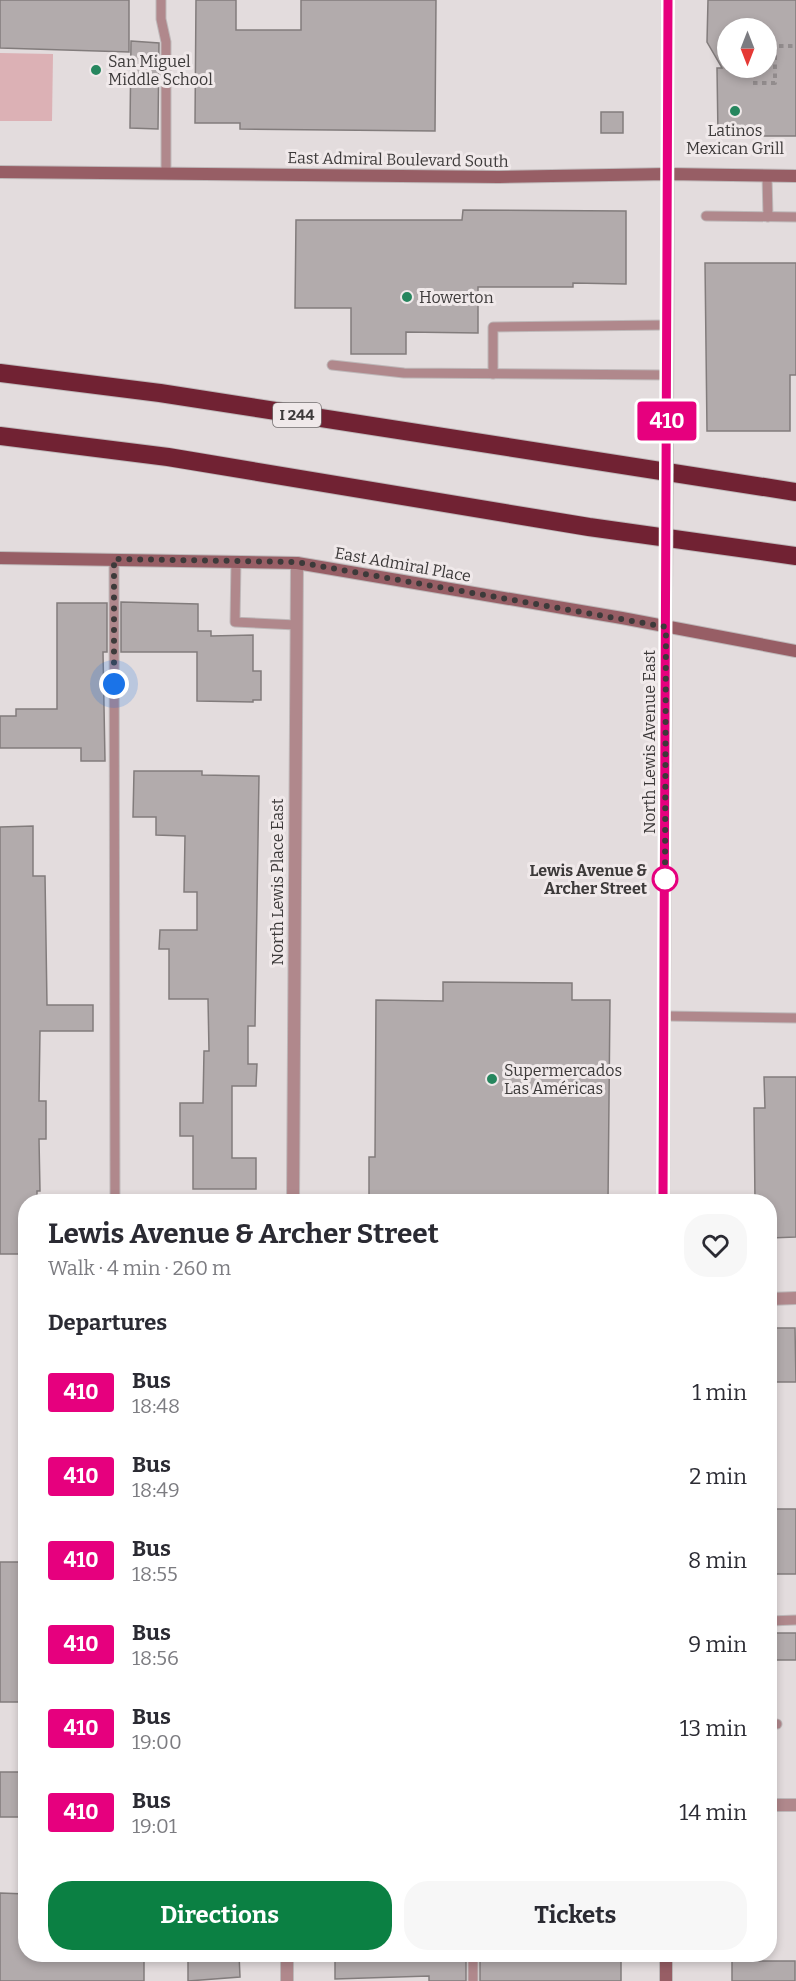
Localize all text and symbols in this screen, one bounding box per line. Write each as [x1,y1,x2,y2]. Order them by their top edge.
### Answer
north arrow [717,18,777,78]
map controls [717,18,777,78]
place label: San Miguel Middle School [108,52,213,89]
marker: San Miguel Middle School [89,63,103,77]
marker: Latinos Mexican Grill [728,104,742,118]
place label: Latinos Mexican Grill [686,121,784,158]
street label: East Admiral Boulevard South [287,148,509,171]
place label: Howerton [419,288,494,307]
marker: Howerton [400,290,414,304]
line badge: 410 [632,402,702,440]
road number: I 244 [273,403,321,427]
text: 410 [649,408,685,434]
street label: East Admiral Place [333,543,472,586]
street label: North Lewis Avenue East [640,650,659,834]
your location [99,669,129,699]
street label: North Lewis Place East [268,798,287,966]
place label: Lewis Avenue & Archer Street [530,861,648,898]
marker: Lewis Avenue & Archer Street [652,866,678,892]
place label: Supermercados Las Américas [504,1061,622,1098]
marker: Supermercados Las Américas [485,1072,499,1086]
button: heart [684,1214,747,1277]
text: Lewis Avenue & Archer Street [48,1217,439,1250]
text: Walk · 4 min · 260 m [48,1256,231,1280]
text: Departures [48,1309,167,1336]
text: Bus [132,1367,171,1394]
text: 410 [63,1379,99,1405]
text: 1 min [692,1379,747,1406]
text: 18:48 [132,1394,180,1418]
text: Bus [132,1451,171,1478]
text: 410 [63,1463,99,1489]
text: 2 min [689,1463,747,1490]
text: 18:49 [132,1478,180,1502]
text: Bus [132,1535,171,1562]
text: 410 [63,1547,99,1573]
text: 8 min [688,1547,747,1574]
text: 18:55 [132,1562,178,1586]
text: Bus [132,1619,171,1646]
text: 410 [63,1631,99,1657]
text: 9 min [688,1631,747,1658]
text: 18:56 [132,1646,179,1670]
text: Bus [132,1703,171,1730]
text: 410 [63,1715,99,1741]
text: 13 min [680,1715,747,1742]
text: 19:00 [132,1730,182,1754]
text: Bus [132,1787,171,1814]
text: 410 [63,1799,99,1825]
text: 14 min [679,1799,747,1826]
text: 19:01 [132,1814,177,1838]
button: Directions [48,1881,392,1950]
button: Tickets [404,1881,747,1950]

